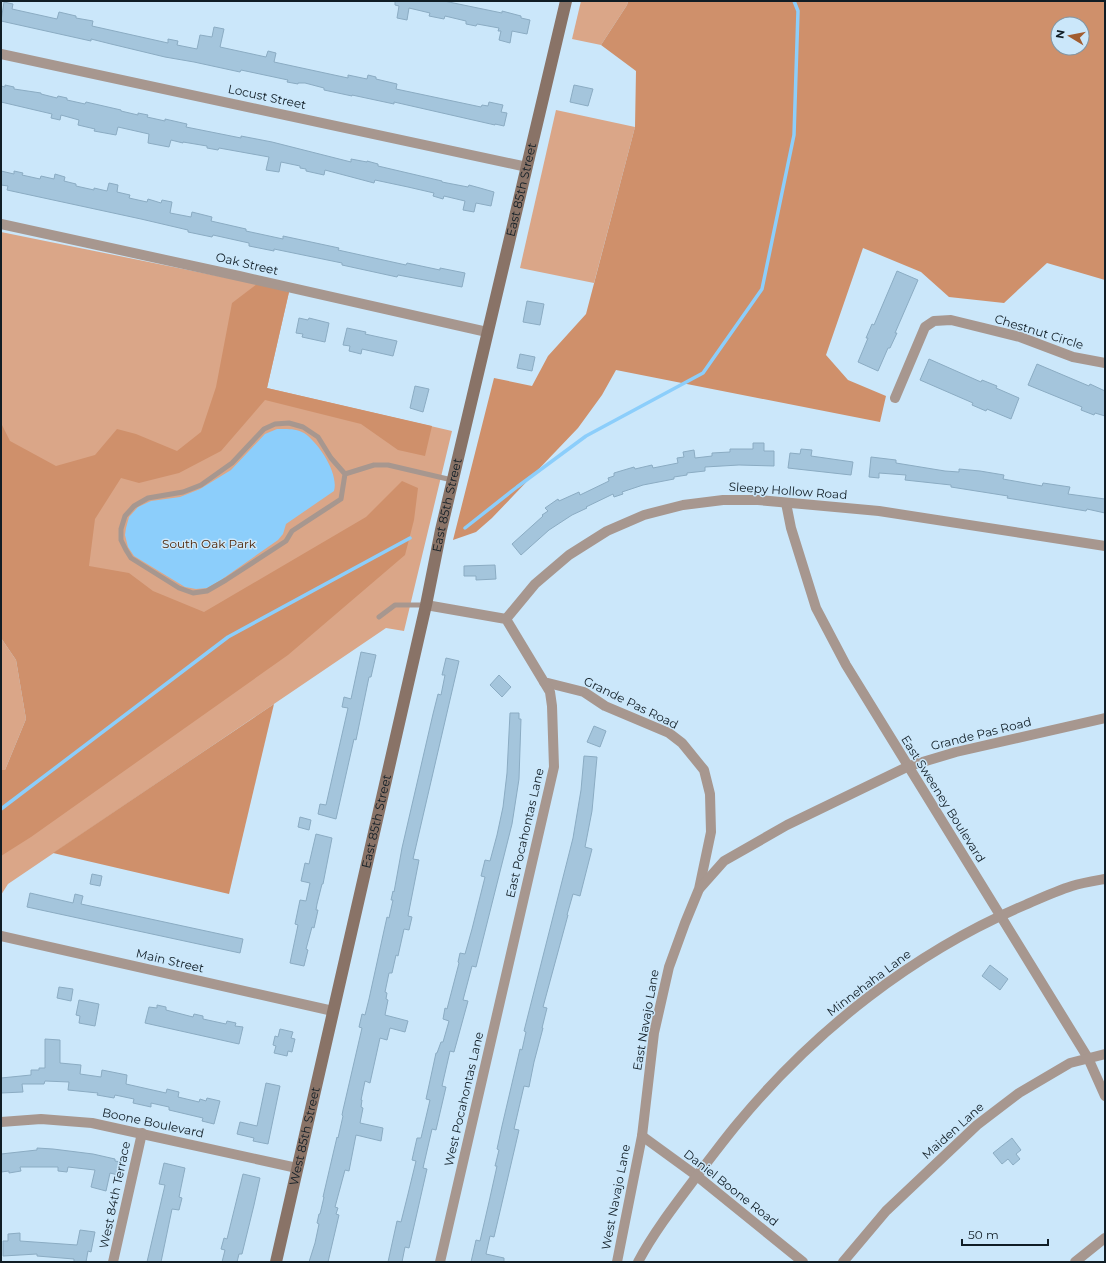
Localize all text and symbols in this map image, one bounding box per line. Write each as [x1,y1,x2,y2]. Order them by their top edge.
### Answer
north arrow [1050,16,1090,56]
text: N [1052,29,1068,40]
street label: Locust Street [227,81,308,112]
street label: East 85th Street [503,141,539,238]
street label: Oak Street [214,249,280,278]
street label: Chestnut Circle [993,311,1085,352]
street label: East 85th Street [429,456,465,553]
street label: Sleepy Hollow Road [728,479,848,502]
park label: South Oak Park [162,536,257,551]
street label: Grande Pas Road [582,673,681,732]
street label: Grande Pas Road [929,714,1033,753]
street label: East Sweeney Boulevard [898,732,989,865]
street label: East Pocahontas Lane [502,767,547,899]
street label: East 85th Street [358,773,394,870]
street label: Main Street [135,945,206,976]
street label: Minnehaha Lane [824,946,914,1019]
street label: East Navajo Lane [629,968,662,1072]
street label: West Pocahontas Lane [441,1030,486,1168]
street label: West 85th Street [286,1085,323,1187]
street label: Maiden Lane [919,1099,987,1162]
street label: Boone Boulevard [101,1104,205,1141]
street label: West 84th Terrace [96,1140,133,1250]
street label: West Navajo Lane [598,1143,633,1251]
street label: Daniel Boone Road [681,1146,782,1229]
scale bar [962,1221,1048,1247]
text: 50 m [968,1227,999,1242]

